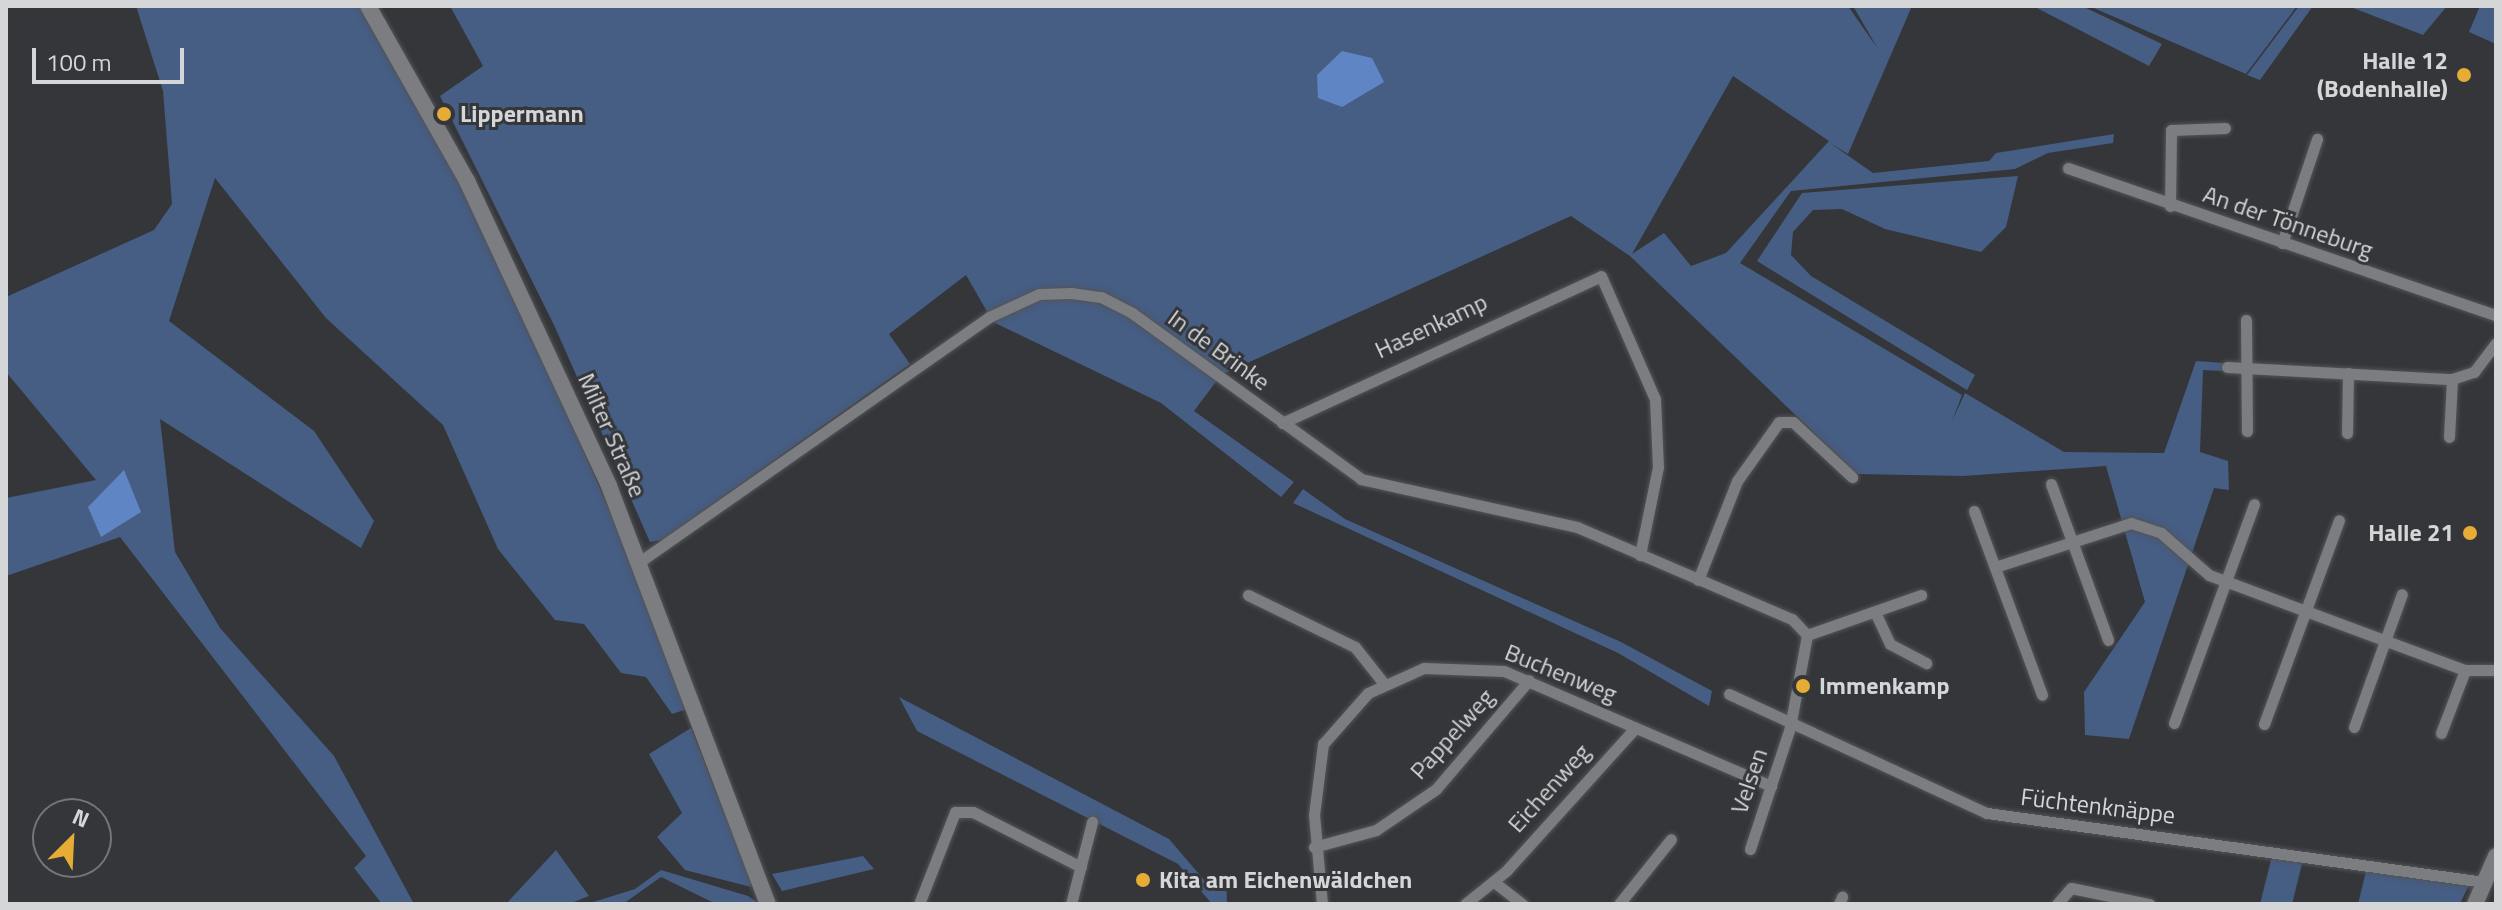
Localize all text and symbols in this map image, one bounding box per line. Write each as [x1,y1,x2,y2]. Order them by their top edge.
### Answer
scale bar [36,32,188,82]
text: 100 m [46,44,112,80]
place label: Halle 12 (Bodenhalle) [2317,47,2448,103]
marker: Halle 12 (Bodenhalle) [2455,66,2473,84]
place label: Lippermann [460,100,584,128]
marker: Lippermann [435,105,453,123]
street label: An der Tönneburg [2199,179,2377,265]
street label: Hasenkamp [1370,287,1492,365]
street label: In de Brinke [1163,303,1275,397]
street label: Milter Straße [572,369,652,501]
place label: Halle 21 [2368,519,2454,547]
marker: Halle 21 [2461,524,2479,542]
street label: Buchenweg [1501,637,1621,709]
place label: Immenkamp [1819,672,1949,700]
marker: Immenkamp [1794,677,1812,695]
street label: Pappelweg [1404,683,1500,785]
street label: Eichenweg [1502,738,1596,838]
street label: Velsen [1724,745,1774,817]
street label: Füchtenknäppe [2019,782,2177,830]
north arrow [32,798,112,878]
text: N [67,799,95,837]
place label: Kita am Eichenwäldchen [1159,866,1412,894]
marker: Kita am Eichenwäldchen [1134,871,1152,889]

